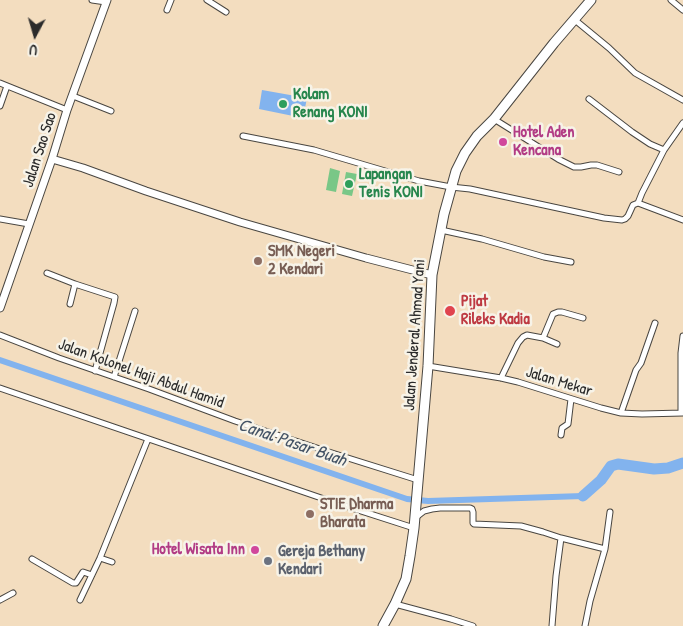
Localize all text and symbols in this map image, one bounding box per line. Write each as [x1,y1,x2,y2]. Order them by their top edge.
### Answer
north arrow [10,10,60,60]
text: U [29,41,38,60]
place label: Kolam Renang KONI [293,85,368,123]
marker: Kolam Renang KONI [277,98,289,110]
street label: Jalan Sao Sao [19,110,61,190]
place label: Hotel Aden Kencana [513,123,574,161]
marker: Hotel Aden Kencana [497,136,509,148]
place label: Lapangan Tenis KONI [359,165,423,203]
marker: Lapangan Tenis KONI [343,178,355,190]
place label: SMK Negeri 2 Kendari [268,242,335,280]
marker: SMK Negeri 2 Kendari [252,255,264,267]
street label: Jalan Jenderal Ahmad Yani [400,259,430,411]
place label: Pijat Rileks Kadia [461,292,530,330]
marker: Pijat Rileks Kadia [443,304,457,318]
street label: Jalan Kolonel Haji Abdul Hamid [56,335,226,413]
street label: Jalan Mekar [523,363,595,401]
water label: Canal Pasar Buah [235,414,349,472]
place label: STIE Dharma Bharata [320,495,393,533]
marker: STIE Dharma Bharata [304,508,316,520]
place label: Hotel Wisata Inn [152,540,245,560]
place label: Gereja Bethany Kendari [278,542,365,580]
marker: Hotel Wisata Inn [249,544,261,556]
marker: Gereja Bethany Kendari [262,555,274,567]

